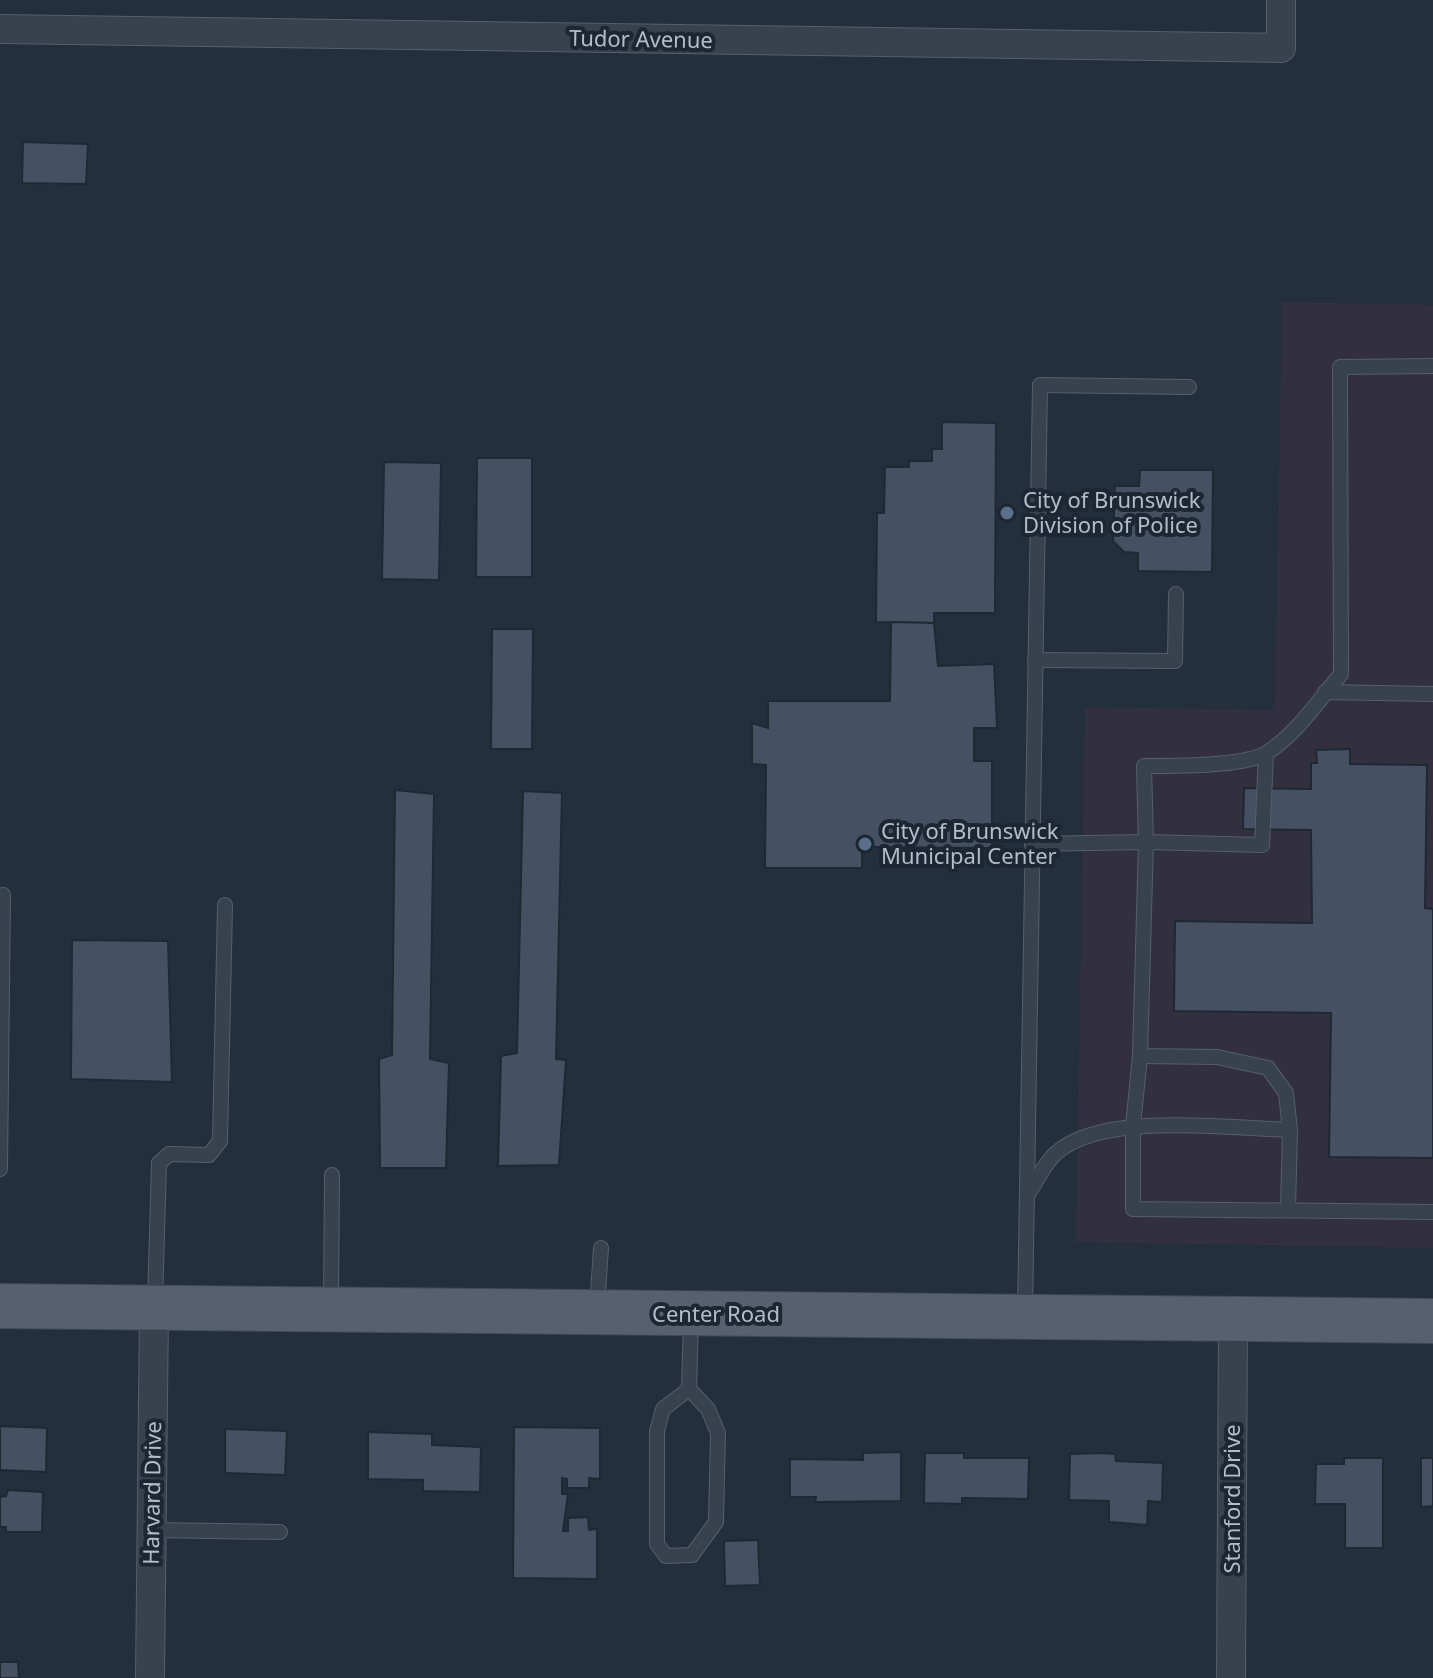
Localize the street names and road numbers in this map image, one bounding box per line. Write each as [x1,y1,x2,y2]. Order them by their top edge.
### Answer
street label: Tudor Avenue [569,22,713,54]
street label: Center Road [652,1298,780,1328]
street label: Harvard Drive [135,1421,167,1565]
street label: Stanford Drive [1216,1424,1246,1574]

